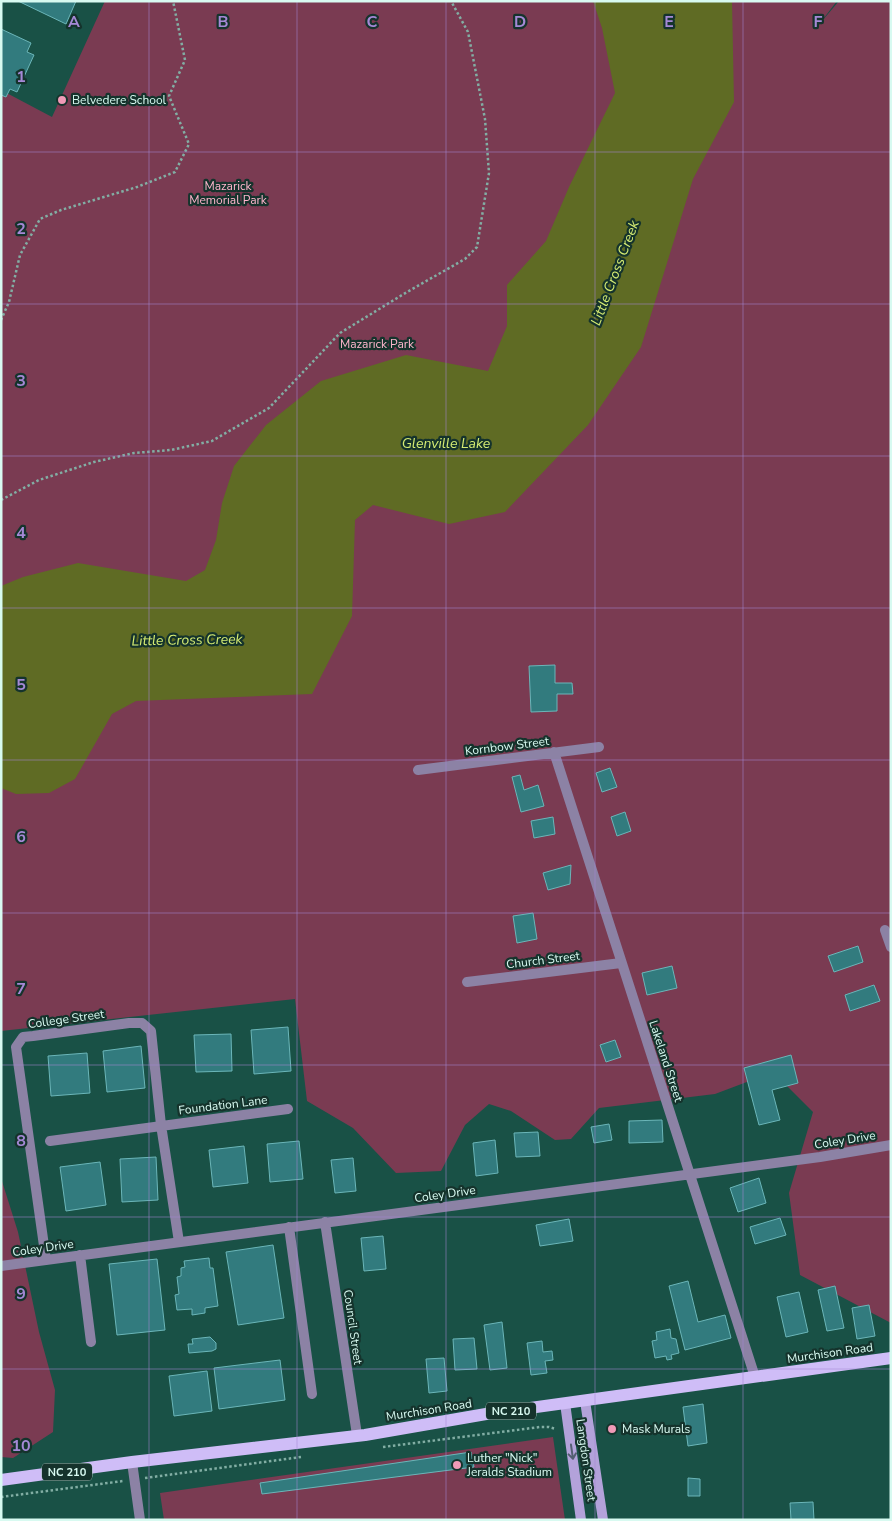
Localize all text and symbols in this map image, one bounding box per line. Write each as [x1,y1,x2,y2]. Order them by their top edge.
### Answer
text: A [68,11,80,33]
text: B [217,11,229,33]
text: C [367,11,378,33]
text: D [514,11,526,33]
text: E [664,11,674,33]
text: F [814,11,823,33]
text: 1 [16,66,26,88]
place label: Belvedere School [72,92,167,108]
marker: Belvedere School [56,94,68,106]
park label: Mazarick Memorial Park [189,178,268,208]
water label: Little Cross Creek [586,217,644,328]
text: 2 [16,218,26,240]
park label: Mazarick Park [340,336,415,352]
text: 3 [16,370,26,392]
water label: Glenville Lake [402,434,491,453]
text: 4 [16,522,26,544]
water label: Little Cross Creek [131,630,244,650]
text: 5 [16,674,26,696]
street label: Kornbow Street [464,733,551,759]
text: 6 [16,826,26,848]
street label: Church Street [505,947,582,972]
text: 7 [16,978,26,1000]
street label: College Street [27,1006,106,1032]
street label: Lakeland Street [645,1018,687,1104]
street label: Foundation Lane [178,1092,268,1118]
street label: Coley Drive [813,1127,877,1153]
text: 8 [16,1130,26,1152]
street label: Coley Drive [413,1182,477,1206]
street label: Coley Drive [11,1236,75,1260]
text: 9 [16,1283,26,1305]
street label: Council Street [340,1288,366,1366]
street label: Murchison Road [786,1339,874,1367]
street label: Murchison Road [385,1395,473,1425]
road number: NC 210 [486,1402,536,1420]
street label: Langdon Street [572,1418,600,1503]
place label: Mask Murals [622,1421,691,1437]
marker: Mask Murals [606,1423,618,1435]
text: 10 [11,1435,31,1457]
one-way arrow [567,1443,577,1459]
place label: Luther "Nick" Jeralds Stadium [466,1450,552,1480]
marker: Luther "Nick" Jeralds Stadium [451,1459,463,1471]
road number: NC 210 [42,1464,92,1480]

